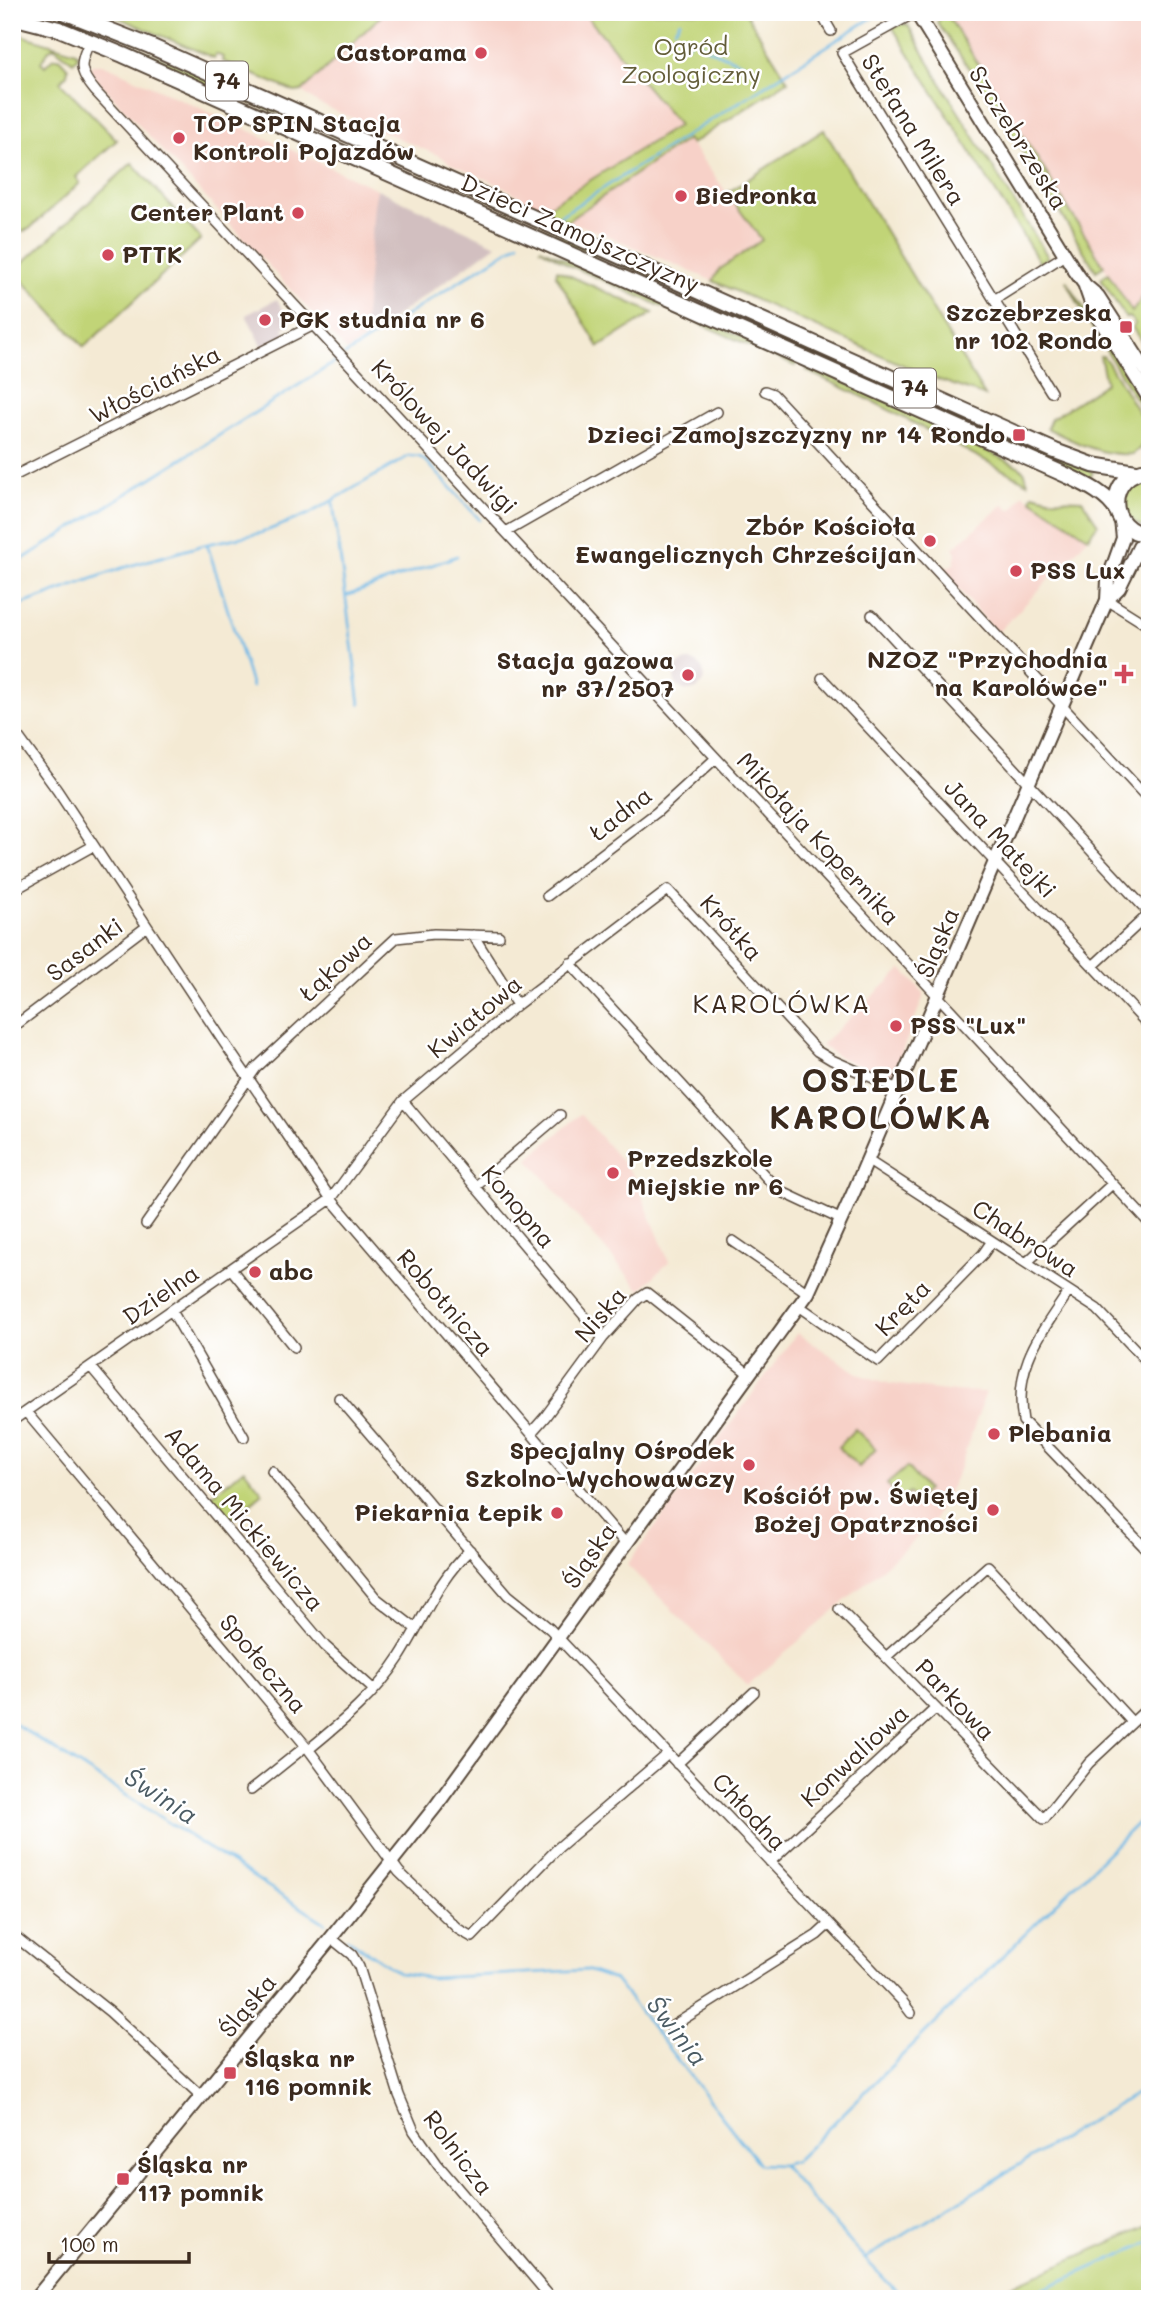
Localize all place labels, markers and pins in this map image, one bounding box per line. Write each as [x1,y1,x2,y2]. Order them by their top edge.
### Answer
place label: Castorama [336,36,467,67]
marker: Castorama [473,45,489,61]
place label: TOP SPIN Stacja Kontroli Pojazdów [193,107,415,166]
marker: TOP SPIN Stacja Kontroli Pojazdów [171,130,187,146]
place label: Biedronka [695,179,817,210]
marker: Biedronka [673,188,689,204]
place label: Center Plant [130,196,284,227]
marker: Center Plant [290,205,306,221]
place label: PTTK [122,238,183,269]
marker: PTTK [100,247,116,263]
place label: Szczebrzeska nr 102 Rondo [946,296,1112,355]
place label: PGK studnia nr 6 [279,303,485,334]
marker: PGK studnia nr 6 [257,312,273,328]
marker: Szczebrzeska nr 102 Rondo [1118,319,1134,335]
place label: Dzieci Zamojszczyzny nr 14 Rondo [587,418,1005,449]
marker: Dzieci Zamojszczyzny nr 14 Rondo [1011,427,1027,443]
place label: Zbór Kościoła Ewangelicznych Chrześcijan [575,510,916,569]
marker: Zbór Kościoła Ewangelicznych Chrześcijan [922,533,938,549]
place label: PSS Lux [1030,554,1125,585]
marker: PSS Lux [1008,563,1024,579]
place label: NZOZ "Przychodnia na Karolówce" [867,643,1108,702]
place label: Stacja gazowa nr 37/2507 [496,644,674,703]
marker: NZOZ "Przychodnia na Karolówce" [1114,664,1134,684]
marker: Stacja gazowa nr 37/2507 [680,667,696,683]
place label: PSS "Lux" [910,1009,1026,1040]
marker: PSS "Lux" [888,1018,904,1034]
place label: Przedszkole Miejskie nr 6 [627,1142,783,1201]
marker: Przedszkole Miejskie nr 6 [605,1165,621,1181]
place label: abc [269,1255,313,1286]
marker: abc [247,1264,263,1280]
place label: Plebania [1008,1417,1112,1448]
marker: Plebania [986,1426,1002,1442]
place label: Specjalny Ośrodek Szkolno-Wychowawczy [465,1434,735,1493]
marker: Specjalny Ośrodek Szkolno-Wychowawczy [741,1457,757,1473]
place label: Kościół pw. Świętej Bożej Opatrzności [743,1479,979,1538]
place label: Piekarnia Łepik [354,1496,543,1527]
marker: Kościół pw. Świętej Bożej Opatrzności [985,1502,1001,1518]
marker: Piekarnia Łepik [549,1505,565,1521]
place label: Śląska nr 116 pomnik [244,2042,372,2101]
marker: Śląska nr 116 pomnik [222,2065,238,2081]
place label: Śląska nr 117 pomnik [137,2148,264,2207]
marker: Śląska nr 117 pomnik [115,2171,131,2187]

